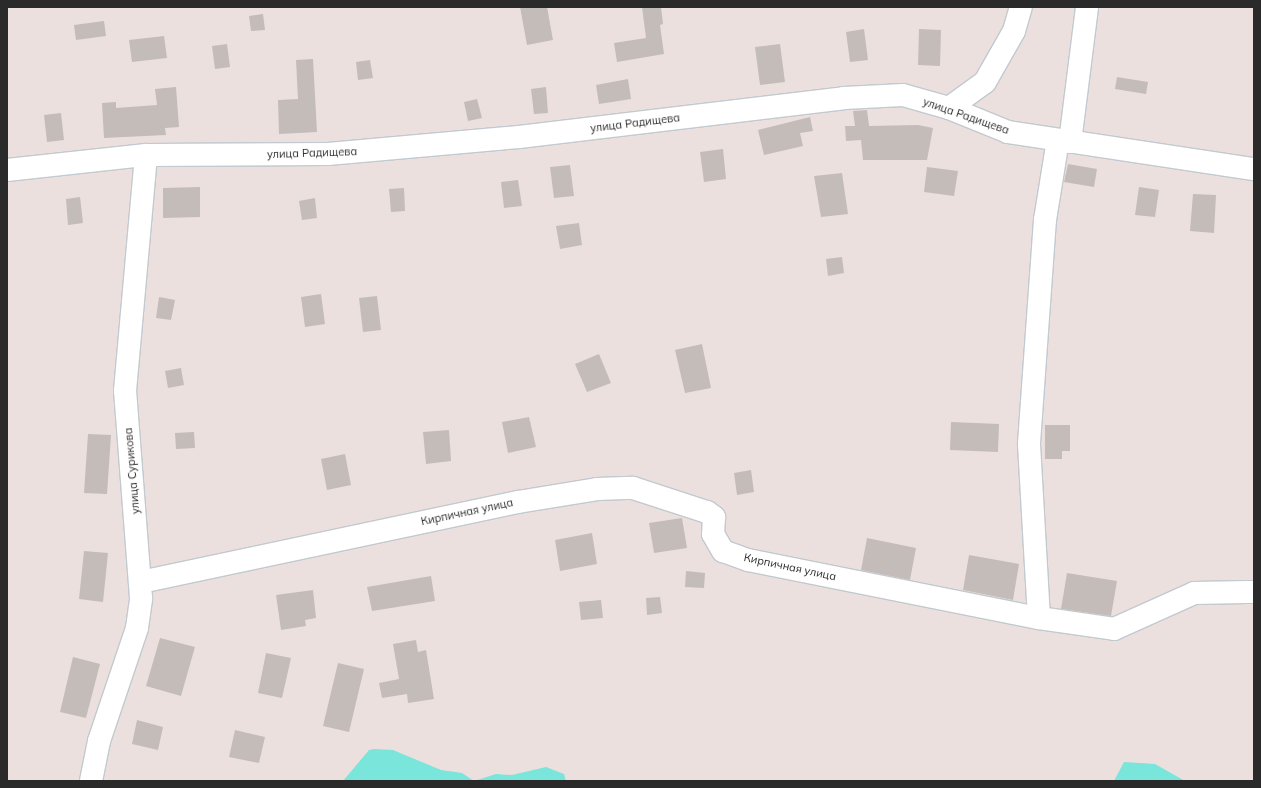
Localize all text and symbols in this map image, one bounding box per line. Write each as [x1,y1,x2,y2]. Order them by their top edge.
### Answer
street label: улица Радищева [921,95,1011,137]
street label: улица Радищева [589,111,681,135]
street label: улица Радищева [267,145,357,161]
street label: улица Сурикова [122,427,142,515]
street label: Кирпичная улица [420,496,514,528]
street label: Кирпичная улица [743,551,837,583]

